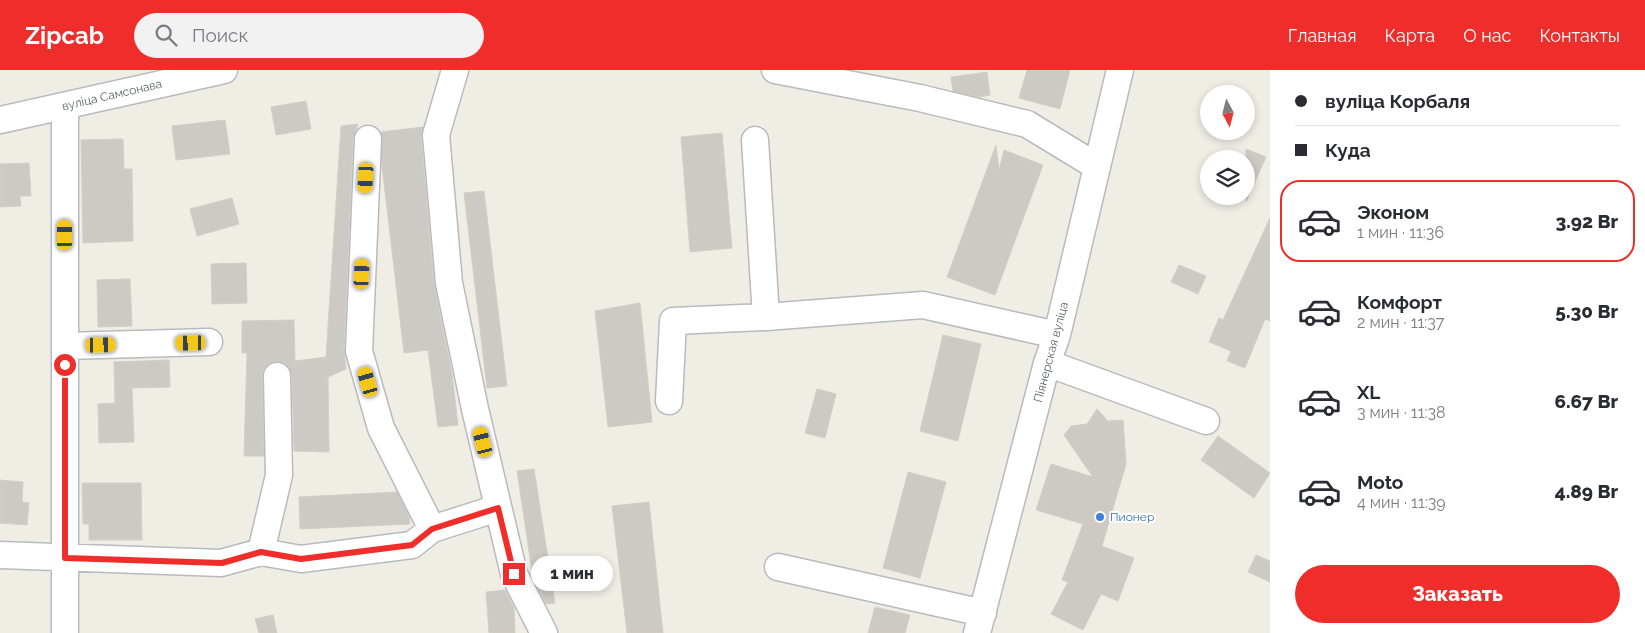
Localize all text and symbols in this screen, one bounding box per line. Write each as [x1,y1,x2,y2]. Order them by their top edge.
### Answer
search box [134,13,484,58]
text: Zipcab [25,21,104,50]
icon: search [152,21,180,49]
text: Поиск [192,24,248,46]
text: Главная [1288,25,1356,46]
text: Карта [1384,25,1435,46]
text: О нас [1463,25,1511,46]
text: Контакты [1539,25,1620,46]
street label: вуліца Самсонава [61,77,163,113]
north arrow [1200,85,1255,140]
map controls [1200,85,1255,205]
text: вуліца Корбаля [1325,90,1470,112]
text: Куда [1325,139,1371,161]
button: layers [1200,150,1255,205]
car [357,163,374,193]
icon: car [1297,199,1342,244]
text: Эконом [1357,201,1429,223]
text: 3.92 Br [1555,210,1618,232]
car [57,220,72,250]
text: 1 мин · 11:36 [1357,223,1444,242]
car [353,259,370,289]
icon: car [1297,289,1342,334]
text: Комфорт [1357,291,1442,313]
street label: Піянерская вуліца [1031,300,1071,404]
text: 5.30 Br [1555,300,1618,322]
text: 2 мин · 11:37 [1357,313,1444,332]
car [175,335,206,351]
car [85,337,116,353]
route start [54,354,76,376]
car [356,366,379,398]
icon: car [1297,379,1342,424]
text: XL [1357,381,1380,403]
text: 6.67 Br [1554,390,1618,412]
text: 3 мин · 11:38 [1357,403,1446,422]
car [472,426,493,458]
icon: car [1297,469,1342,514]
text: Moto [1357,471,1403,493]
text: 4.89 Br [1555,480,1618,502]
text: 4 мин · 11:39 [1357,493,1446,512]
place label: Пионер [1110,510,1154,524]
marker: Пионер [1094,511,1106,523]
callout: 1 мин [532,556,614,592]
route end [503,563,525,585]
text: 1 мин [550,564,594,583]
button: Заказать [1295,565,1620,623]

